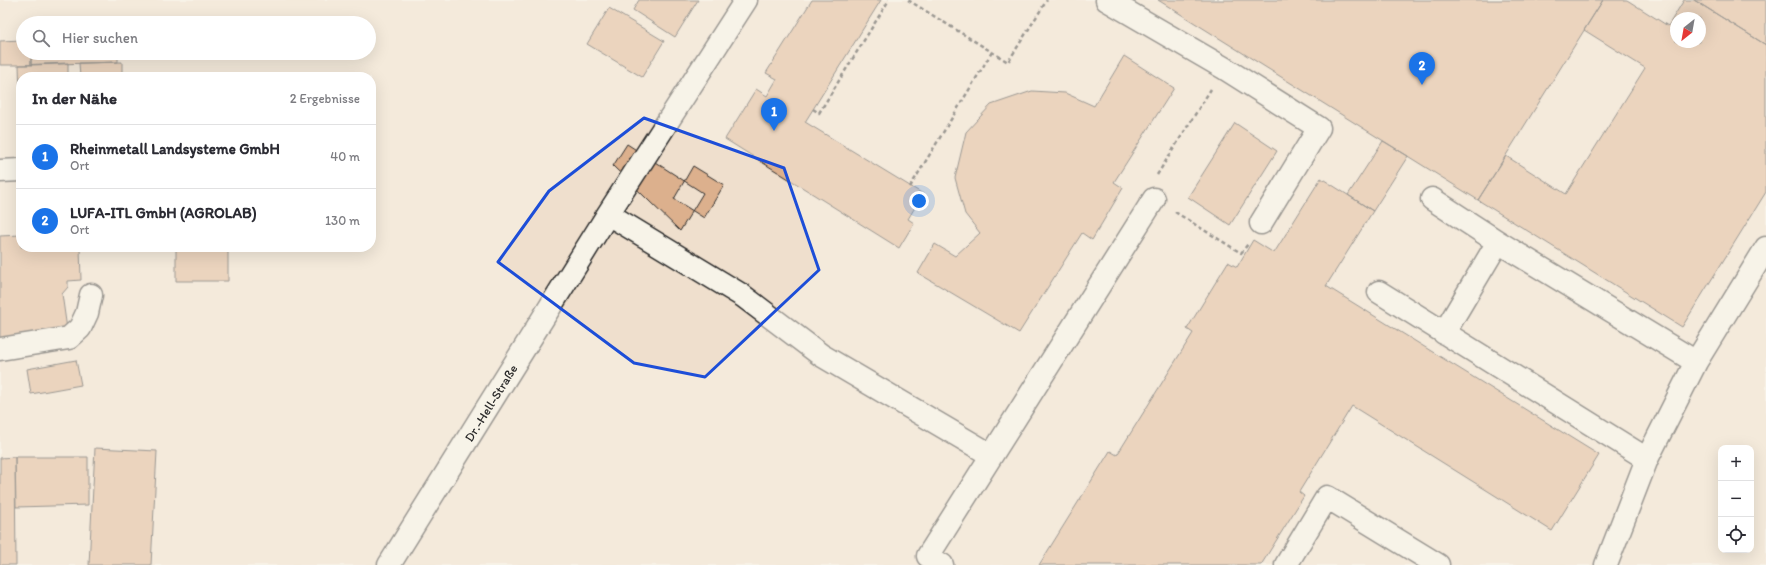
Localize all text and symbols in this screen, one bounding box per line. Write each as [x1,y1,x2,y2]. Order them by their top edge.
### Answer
north arrow [1670,12,1706,48]
search box [16,16,376,60]
icon: search [30,27,52,49]
text: Hier suchen [62,29,138,47]
pin: 2 [1409,52,1435,85]
text: In der Nähe [32,88,117,108]
text: 2 Ergebnisse [290,91,360,106]
pin: 1 [761,98,787,131]
text: Rheinmetall Landsysteme GmbH [70,140,280,158]
text: 1 [42,149,48,164]
text: 40 m [330,149,360,164]
text: Ort [70,158,89,173]
your location [909,191,929,211]
text: LUFA-ITL GmbH (AGROLAB) [70,204,257,222]
text: 2 [42,213,48,228]
text: 130 m [325,213,360,228]
text: Ort [70,222,89,237]
street label: Dr.-Hell-Straße [461,362,521,444]
map controls [1718,445,1754,553]
button: + [1718,445,1754,481]
button: − [1718,481,1754,517]
button: locate [1718,517,1754,553]

